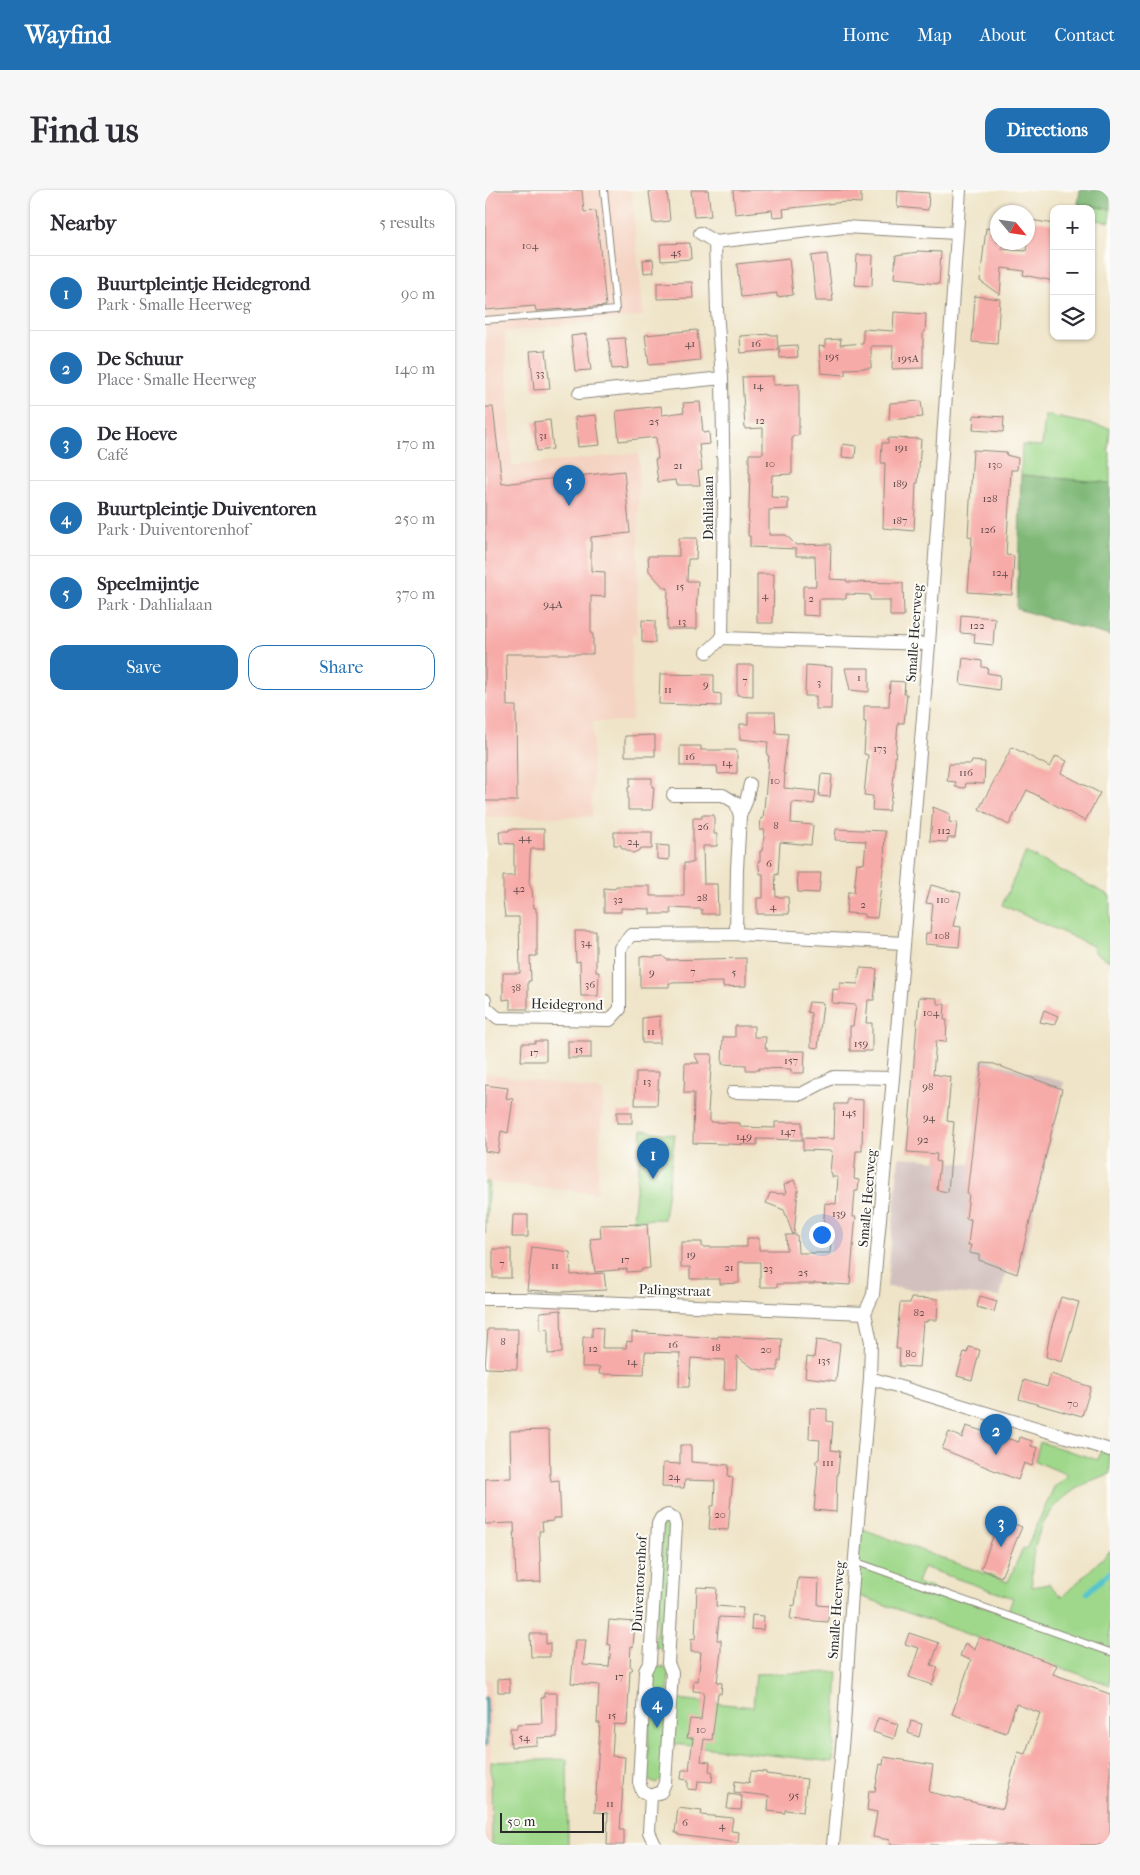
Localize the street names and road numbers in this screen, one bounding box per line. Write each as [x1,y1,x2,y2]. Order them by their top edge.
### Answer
street label: Dahlialaan [700,476,717,540]
street label: Smalle Heerweg [903,583,926,683]
street label: Heidegrond [531,995,604,1014]
street label: Smalle Heerweg [855,1148,880,1248]
street label: Palingstraat [638,1281,711,1300]
street label: Duiventorenhof [628,1532,651,1633]
street label: Smalle Heerweg [825,1560,848,1660]

